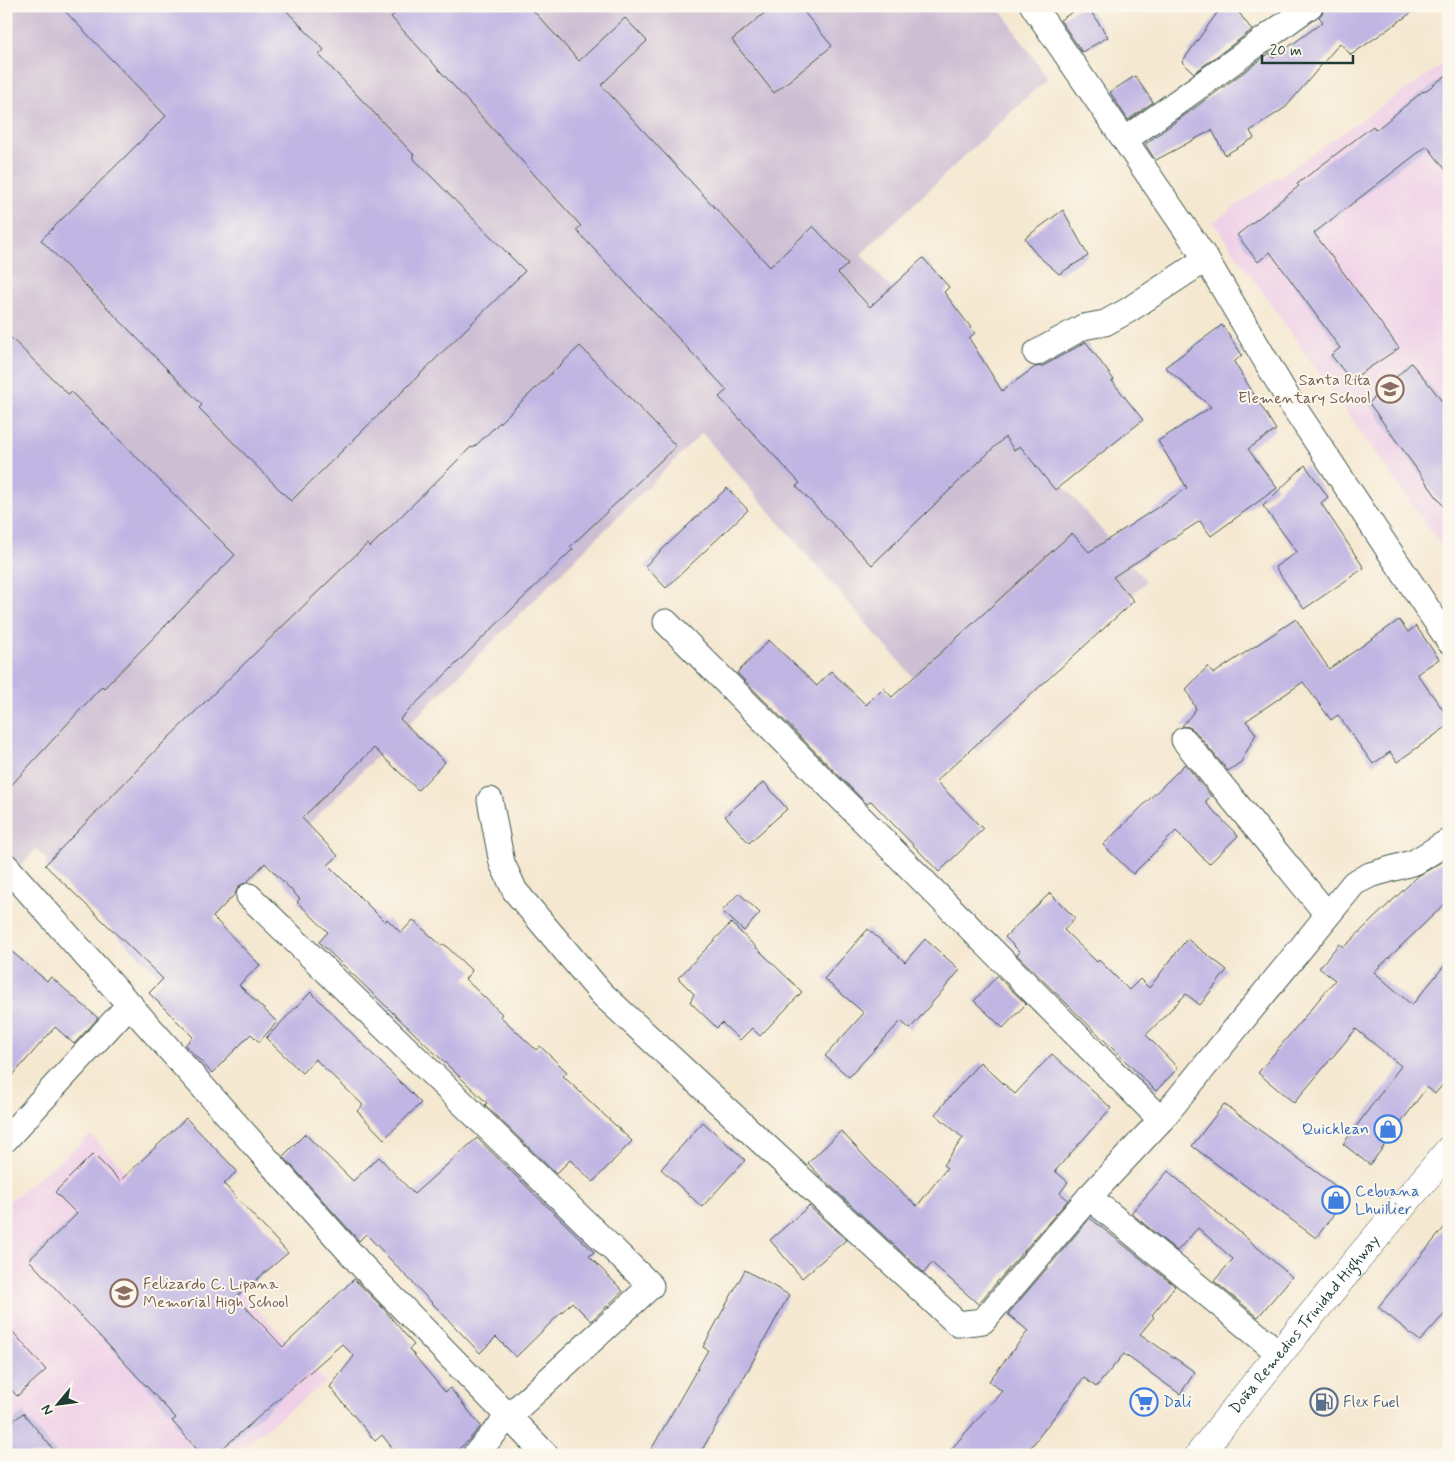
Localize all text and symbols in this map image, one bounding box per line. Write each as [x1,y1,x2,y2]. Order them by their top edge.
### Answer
scale bar [1262,32,1354,64]
text: 20 m [1270,41,1302,61]
place label: Santa Rita Elementary School [1238,370,1371,409]
school or university icon: Santa Rita Elementary School [1375,374,1405,404]
shop icon: Quicklean [1373,1114,1403,1144]
place label: Quicklean [1302,1119,1369,1140]
place label: Cebuana Lhuillier [1355,1181,1420,1220]
shop icon: Cebuana Lhuillier [1321,1185,1351,1215]
street label: Doña Remedios Trinidad Highway [1225,1230,1384,1418]
place label: Felizardo C. Lipana Memorial High School [143,1274,289,1314]
school or university icon: Felizardo C. Lipana Memorial High School [109,1278,139,1308]
north arrow [32,1378,82,1428]
supermarket icon: Dali [1129,1387,1159,1417]
fuel station icon: Flex Fuel [1309,1387,1339,1417]
place label: Dali [1163,1392,1192,1413]
place label: Flex Fuel [1343,1392,1400,1413]
text: N [37,1401,58,1418]

